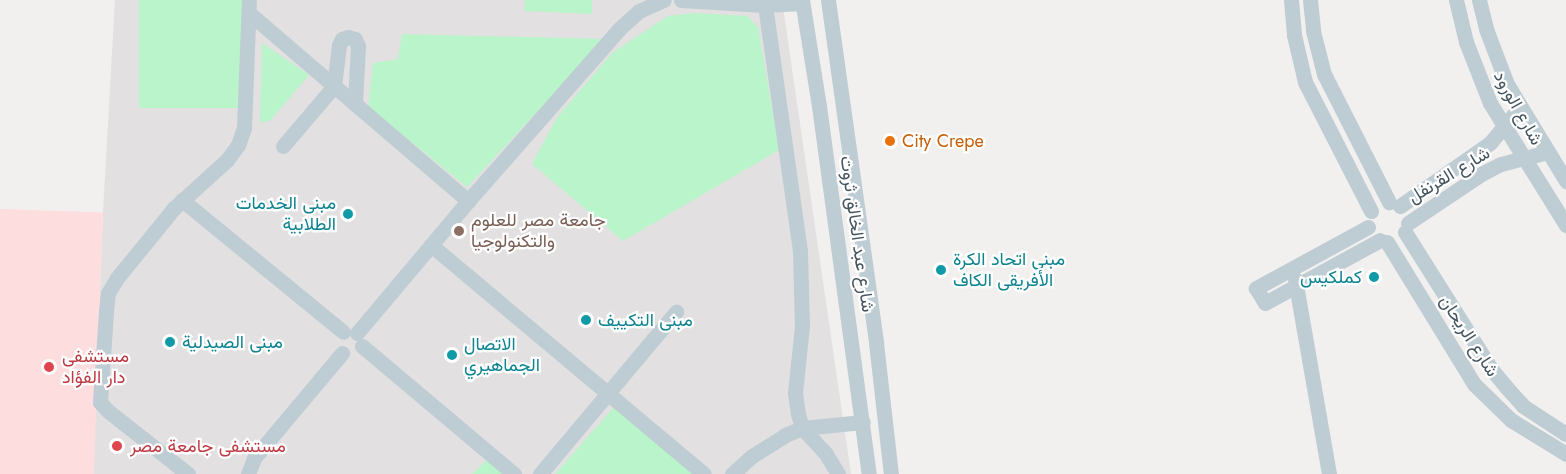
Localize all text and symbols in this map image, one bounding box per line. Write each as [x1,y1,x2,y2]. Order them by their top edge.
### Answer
street label: شارع الورود [1489,67,1547,149]
place label: City Crepe [902,130,984,152]
marker: City Crepe [883,134,897,148]
street label: شارع القرنفل [1404,142,1494,208]
street label: شارع عبد الخالق ثروت [835,155,879,313]
place label: مبنى الخدمات الطلابية [236,193,336,236]
marker: مبنى الخدمات الطلابية [341,207,355,221]
place label: جامعة مصر للعلوم والتكنولوجيا [471,210,605,252]
marker: جامعة مصر للعلوم والتكنولوجيا [452,224,466,238]
place label: مبنى اتحاد الكرة الأفريقى الكاف [953,249,1065,292]
marker: مبنى اتحاد الكرة الأفريقى الكاف [934,263,948,277]
place label: كملكيس [1300,266,1362,288]
marker: كملكيس [1367,270,1381,284]
street label: شارع الريحان [1435,291,1503,381]
place label: مبنى التكييف [598,309,693,331]
marker: مبنى التكييف [579,313,593,327]
place label: مبنى الصيدلية [182,331,283,353]
place label: الاتصال الجماهيري [464,334,540,376]
marker: مبنى الصيدلية [163,335,177,349]
place label: مستشفى دار الفؤاد [62,346,129,388]
marker: الاتصال الجماهيري [445,348,459,362]
marker: مستشفى دار الفؤاد [40,358,58,376]
place label: مستشفى جامعة مصر [130,435,286,457]
marker: مستشفى جامعة مصر [108,437,126,455]

